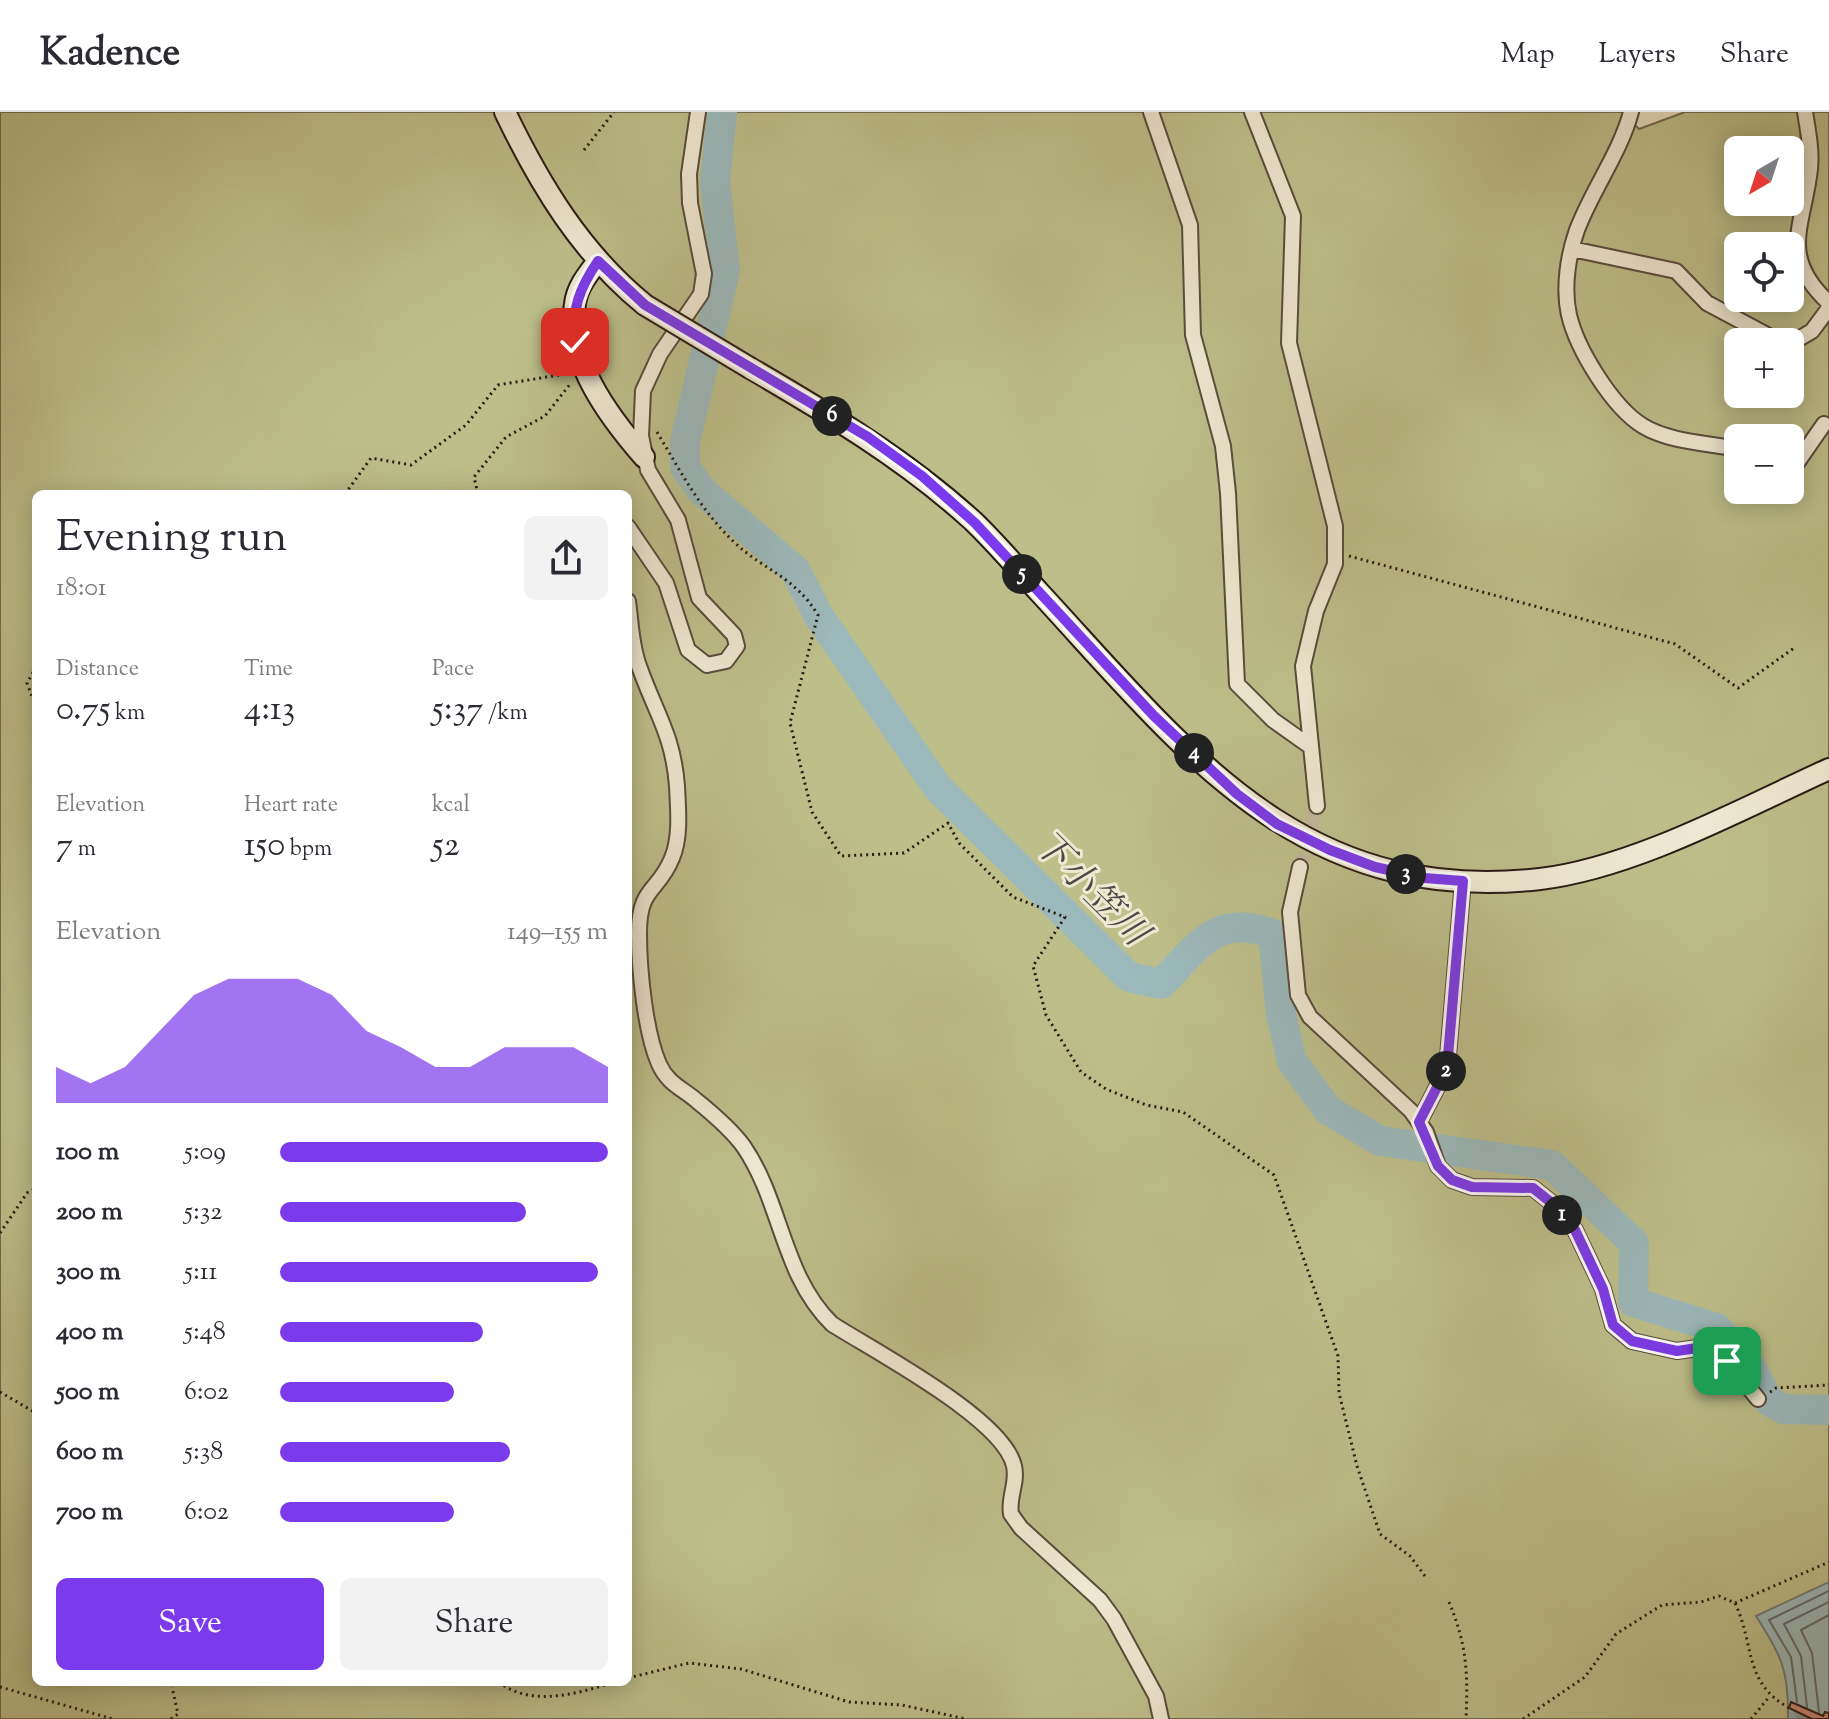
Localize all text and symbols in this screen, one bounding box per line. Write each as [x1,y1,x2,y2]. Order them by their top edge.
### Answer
text: Kadence [40,28,180,82]
text: Map [1501,35,1554,75]
text: Layers [1598,35,1676,75]
text: Share [1720,35,1789,75]
north arrow [1724,136,1804,216]
map controls [1724,136,1804,504]
button: locate [1724,232,1804,312]
pin [541,308,609,376]
icon: check [553,320,597,364]
button: + [1724,328,1804,408]
pin: 6 [812,396,852,436]
text: 6 [827,400,837,432]
button: − [1724,424,1804,504]
text: Evening run [56,508,288,571]
button: share [524,516,608,600]
pin: 5 [1002,554,1042,594]
text: 5 [1018,558,1026,590]
text: 18:01 [56,570,107,607]
text: Distance [56,654,139,686]
text: Time [244,654,293,686]
text: Pace [432,654,474,686]
text: 0.75 [56,686,110,735]
text: 4:13 [244,686,295,735]
text: 5:37 [432,686,483,735]
text: km [110,698,145,730]
text: /km [483,698,528,730]
pin: 4 [1174,733,1214,773]
text: 4 [1188,737,1200,769]
text: Elevation [56,790,145,822]
text: Heart rate [244,790,338,822]
text: kcal [432,790,470,822]
water label: 下小笠川 [1020,821,1161,962]
text: 7 [56,822,73,871]
text: 150 [244,822,285,871]
text: 52 [432,822,460,871]
text: m [73,834,96,866]
text: bpm [285,834,332,866]
pin: 3 [1386,854,1426,894]
text: 3 [1402,858,1410,890]
text: Elevation [56,914,161,951]
text: 149–155 m [507,914,608,951]
pin: 2 [1426,1051,1466,1091]
text: 2 [1441,1055,1451,1087]
text: 100 m [56,1134,119,1171]
text: 5:09 [184,1134,226,1171]
text: 200 m [56,1194,123,1231]
text: 5:32 [184,1194,222,1231]
pin: 1 [1542,1195,1582,1235]
text: 1 [1558,1199,1566,1231]
text: 300 m [56,1254,121,1291]
text: 5:11 [184,1254,217,1291]
text: 400 m [56,1314,123,1351]
text: 5:48 [184,1314,226,1351]
pin [1693,1327,1761,1395]
icon: arrive [1705,1339,1749,1383]
text: 500 m [56,1374,119,1411]
text: 6:02 [184,1374,229,1411]
text: 600 m [56,1434,123,1471]
text: 5:38 [184,1434,223,1471]
text: 700 m [56,1494,123,1531]
text: 6:02 [184,1494,229,1531]
button: Save [56,1578,324,1670]
button: Share [340,1578,608,1670]

